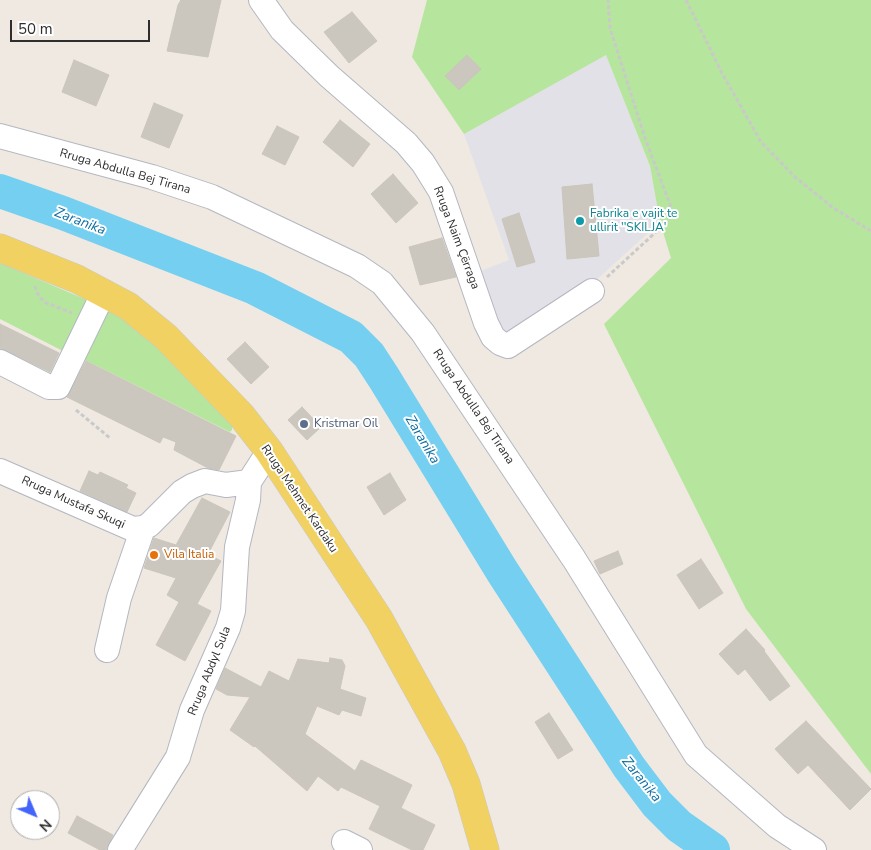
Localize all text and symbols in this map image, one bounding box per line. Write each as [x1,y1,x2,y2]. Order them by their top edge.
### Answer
scale bar [12,10,152,42]
text: 50 m [18,19,53,39]
street label: Rruga Abdulla Bej Tirana [58,146,192,198]
street label: Rruga Naim Çërraga [430,184,482,292]
water label: Zaranika [52,205,108,239]
place label: Fabrika e vajit te ullirit ''SKILJA' [590,207,677,235]
marker: Fabrika e vajit te ullirit ''SKILJA' [574,215,586,227]
street label: Rruga Abdulla Bej Tirana [429,347,517,467]
water label: Zaranika [401,413,443,467]
place label: Kristmar Oil [314,417,378,431]
marker: Kristmar Oil [298,418,310,430]
street label: Rruga Mehmet Kardaku [257,442,341,556]
street label: Rruga Mustafa Skuqi [19,474,127,532]
place label: Vila Italia [164,548,214,562]
marker: Vila Italia [148,549,160,561]
street label: Rruga Abdyl Sula [186,624,234,718]
water label: Zaranika [618,754,664,806]
north arrow [10,790,60,840]
text: N [35,815,56,836]

